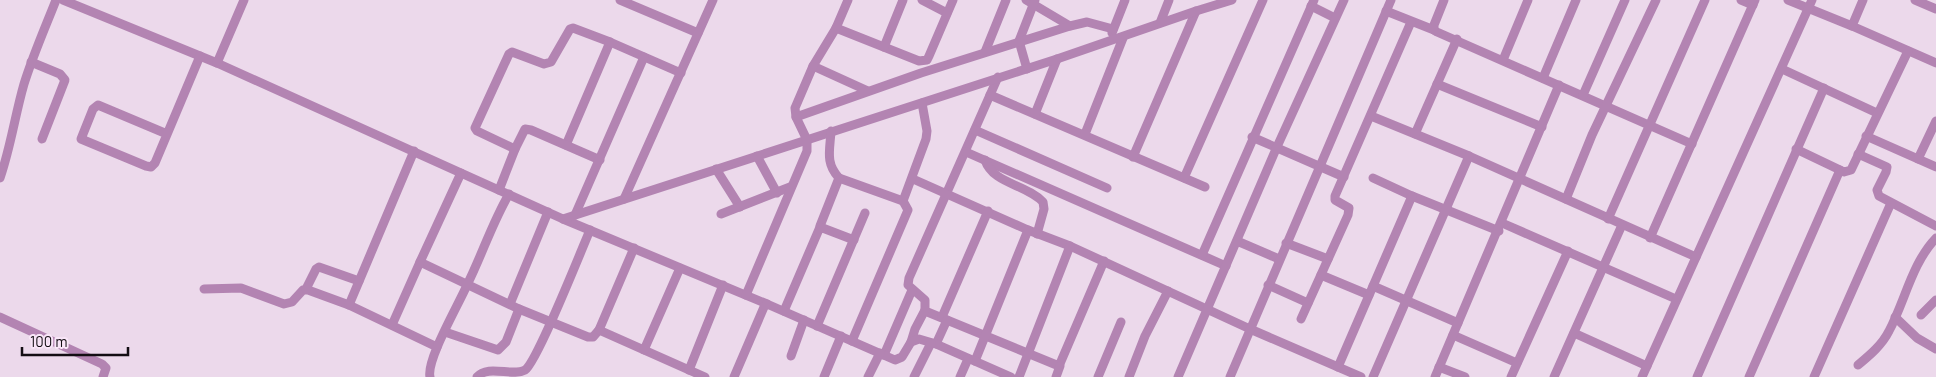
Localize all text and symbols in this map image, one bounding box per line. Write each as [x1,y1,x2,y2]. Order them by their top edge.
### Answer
scale bar [22,324,129,356]
text: 100 m [30,332,68,350]

